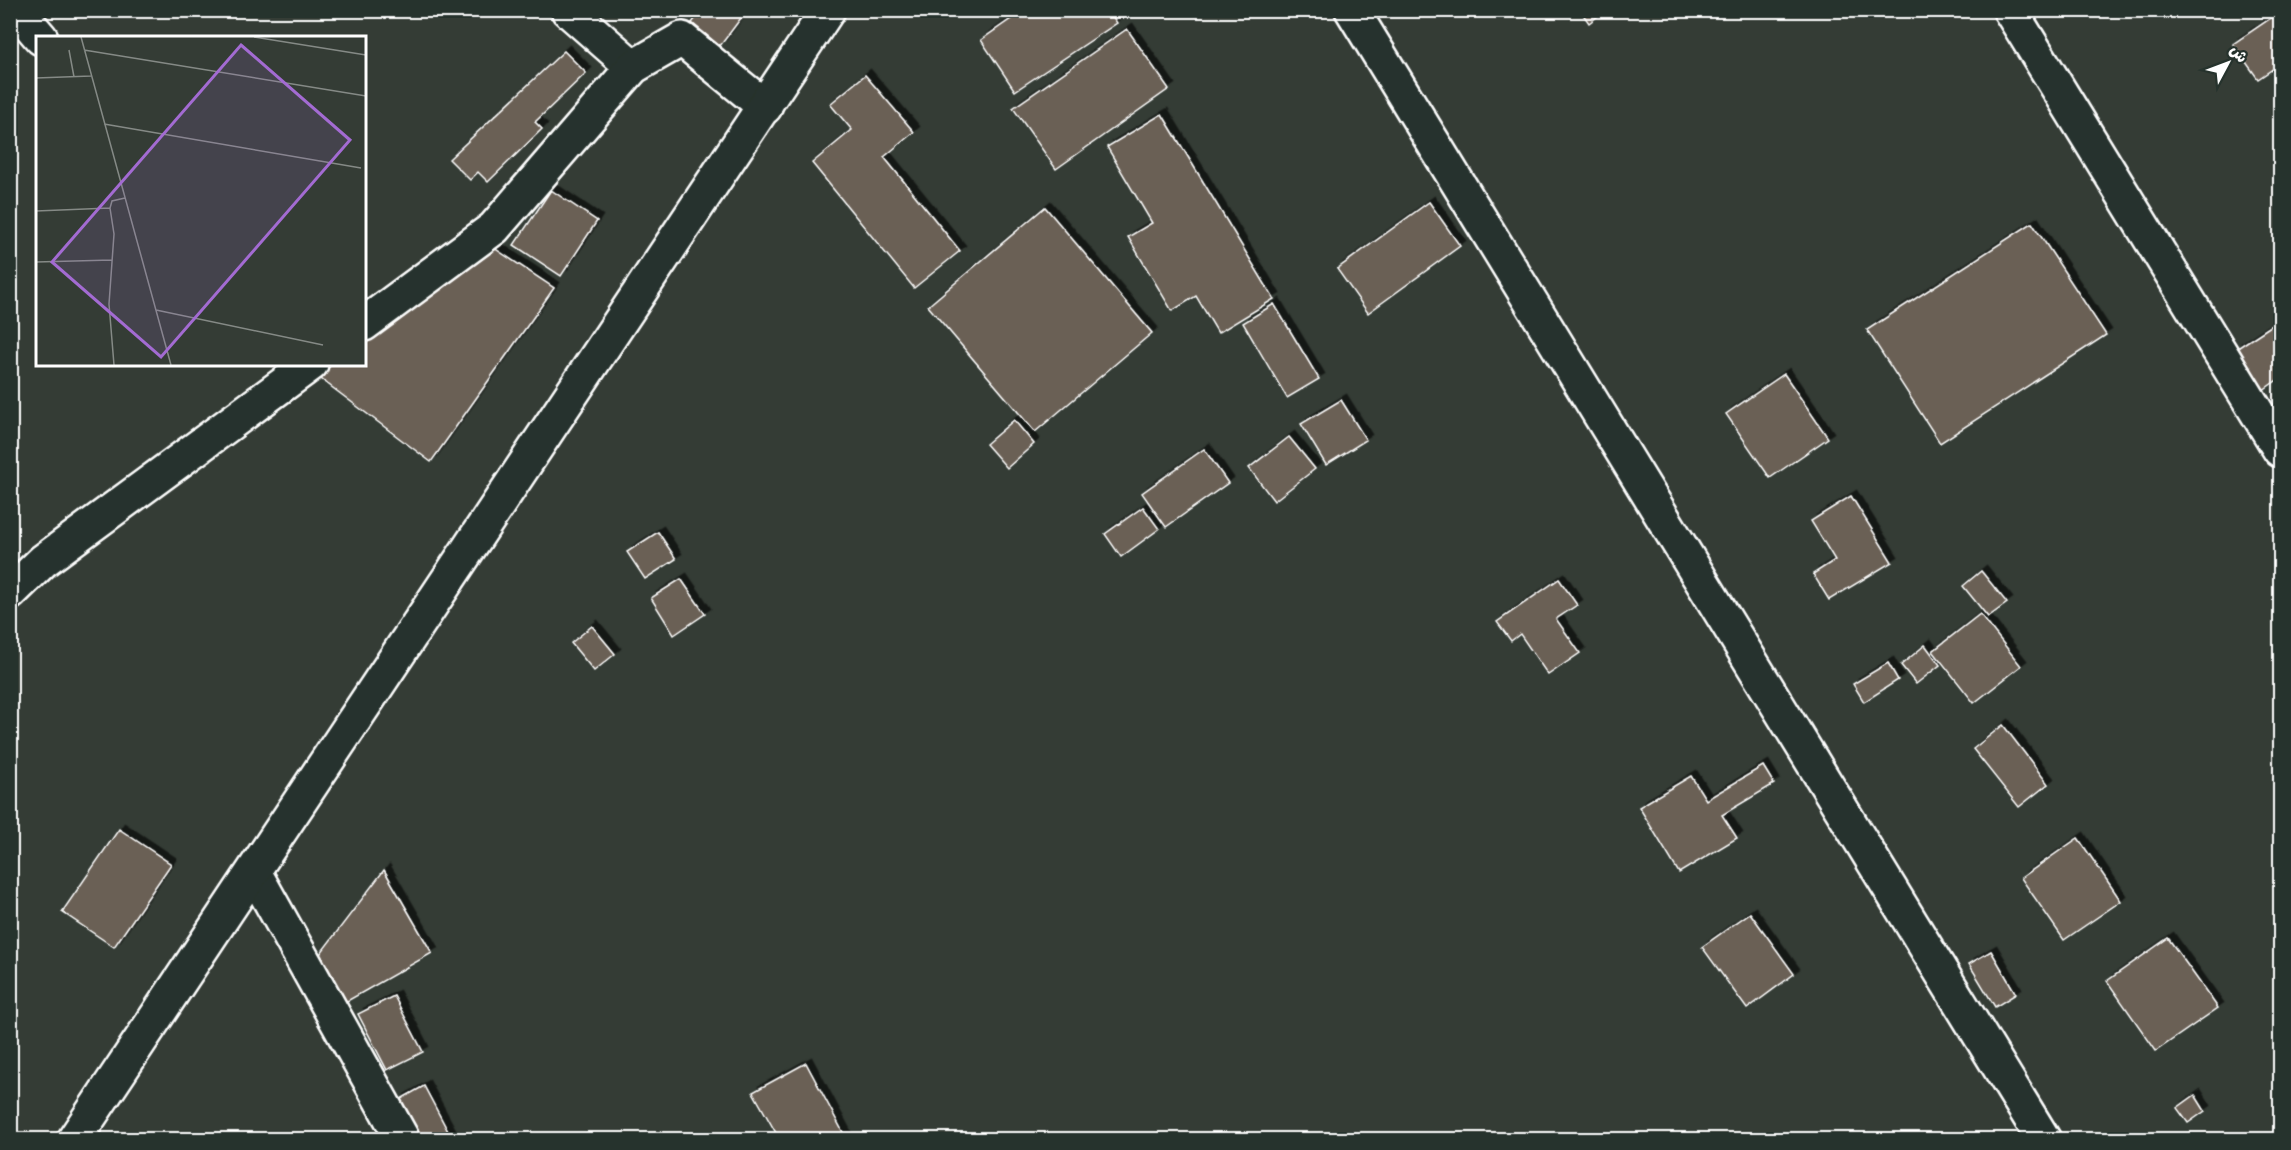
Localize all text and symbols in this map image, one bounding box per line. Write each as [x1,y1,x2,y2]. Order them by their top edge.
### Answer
north arrow [2198,33,2258,93]
inset map [36,36,366,366]
text: ش [2226,41,2252,66]

